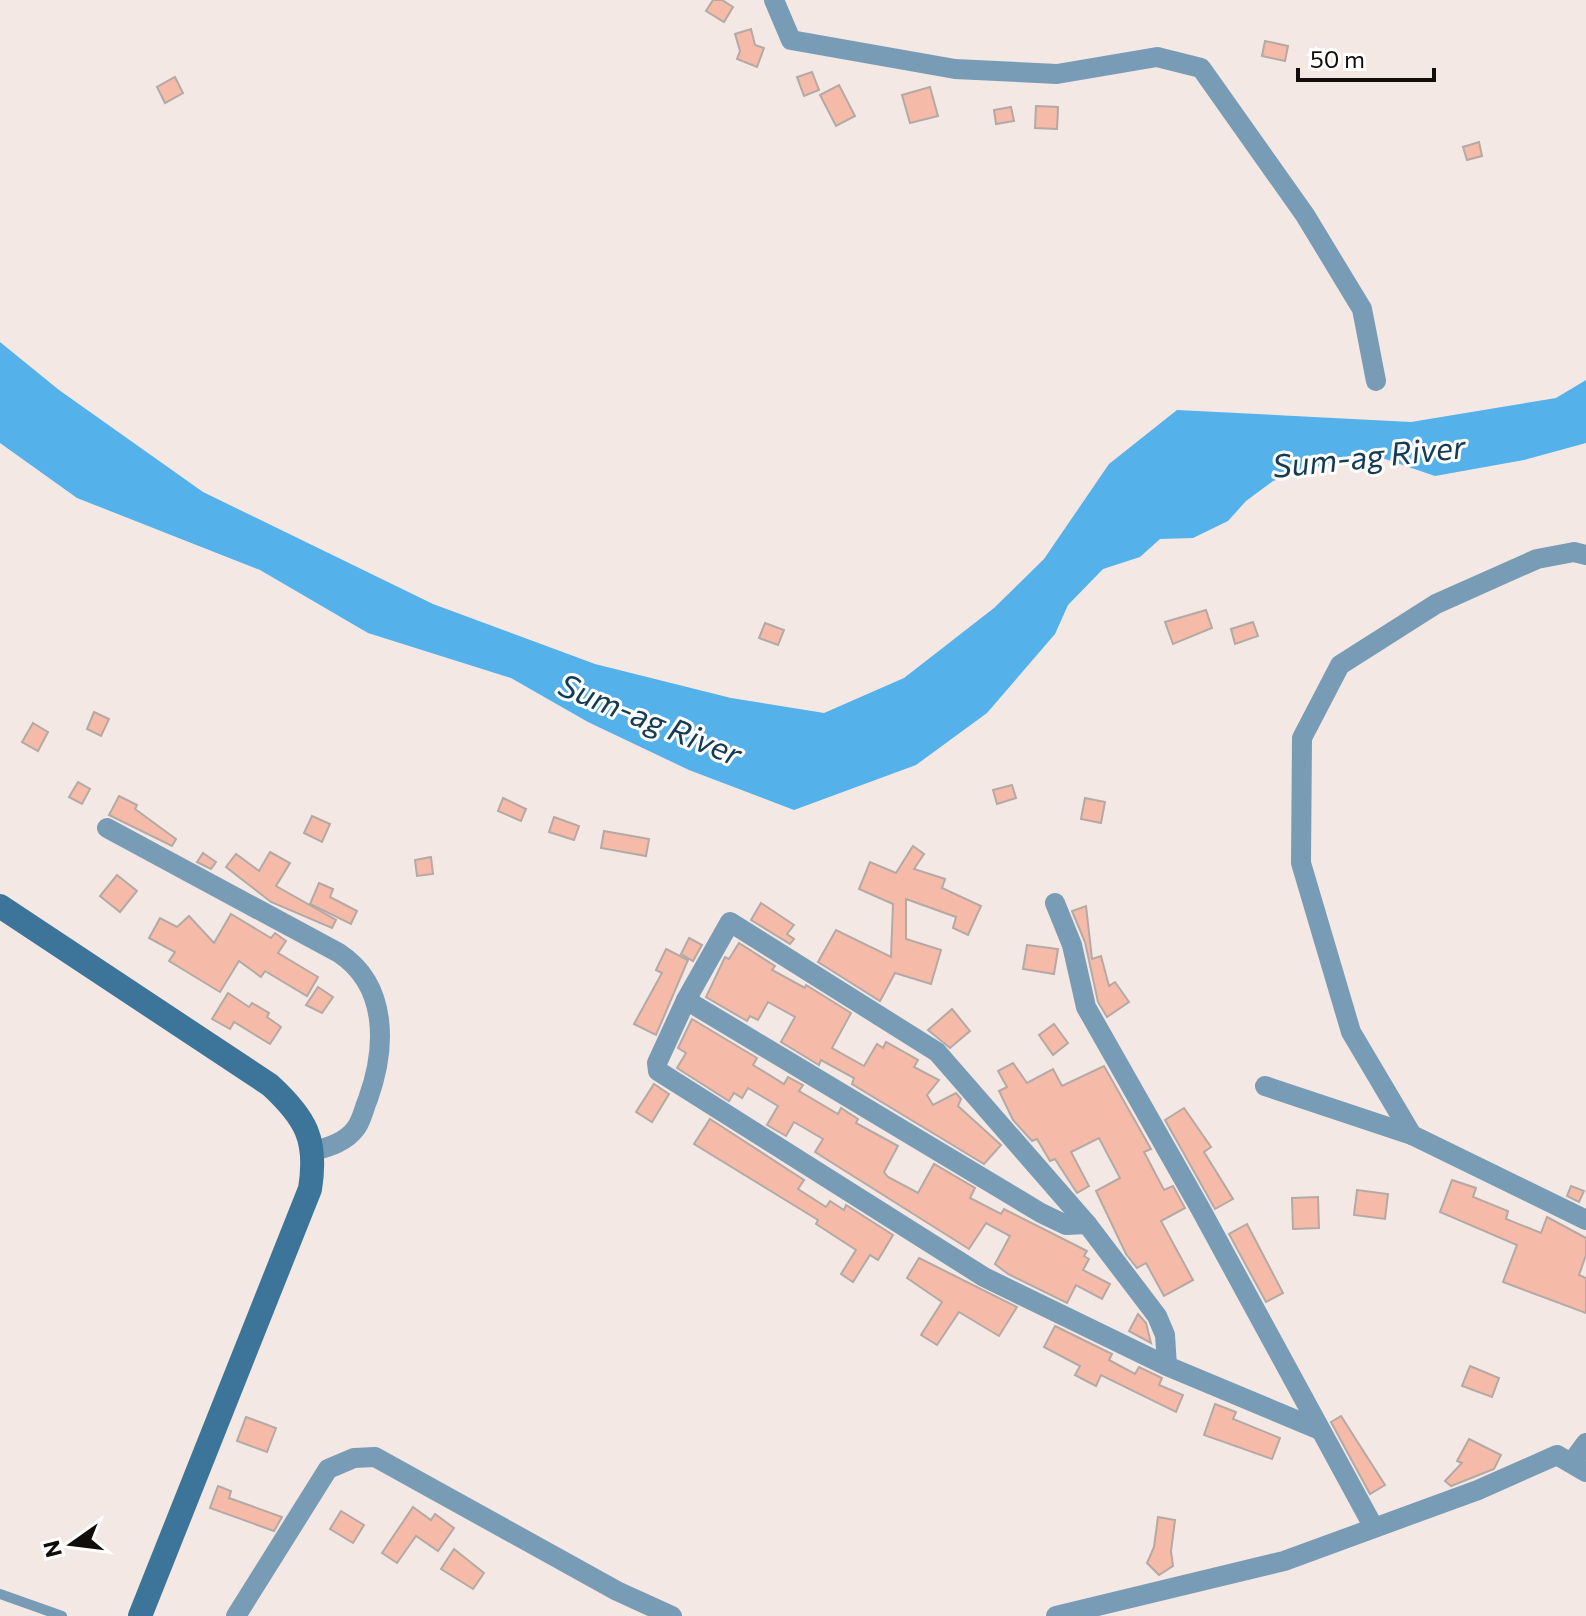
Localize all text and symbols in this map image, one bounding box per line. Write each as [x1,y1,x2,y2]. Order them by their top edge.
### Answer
scale bar [1298,32,1434,82]
text: 50 m [1310,44,1365,73]
water label: Sum-ag River [1270,425,1468,485]
water label: Sum-ag River [553,663,749,773]
north arrow [32,1504,112,1584]
text: N [37,1538,67,1560]

